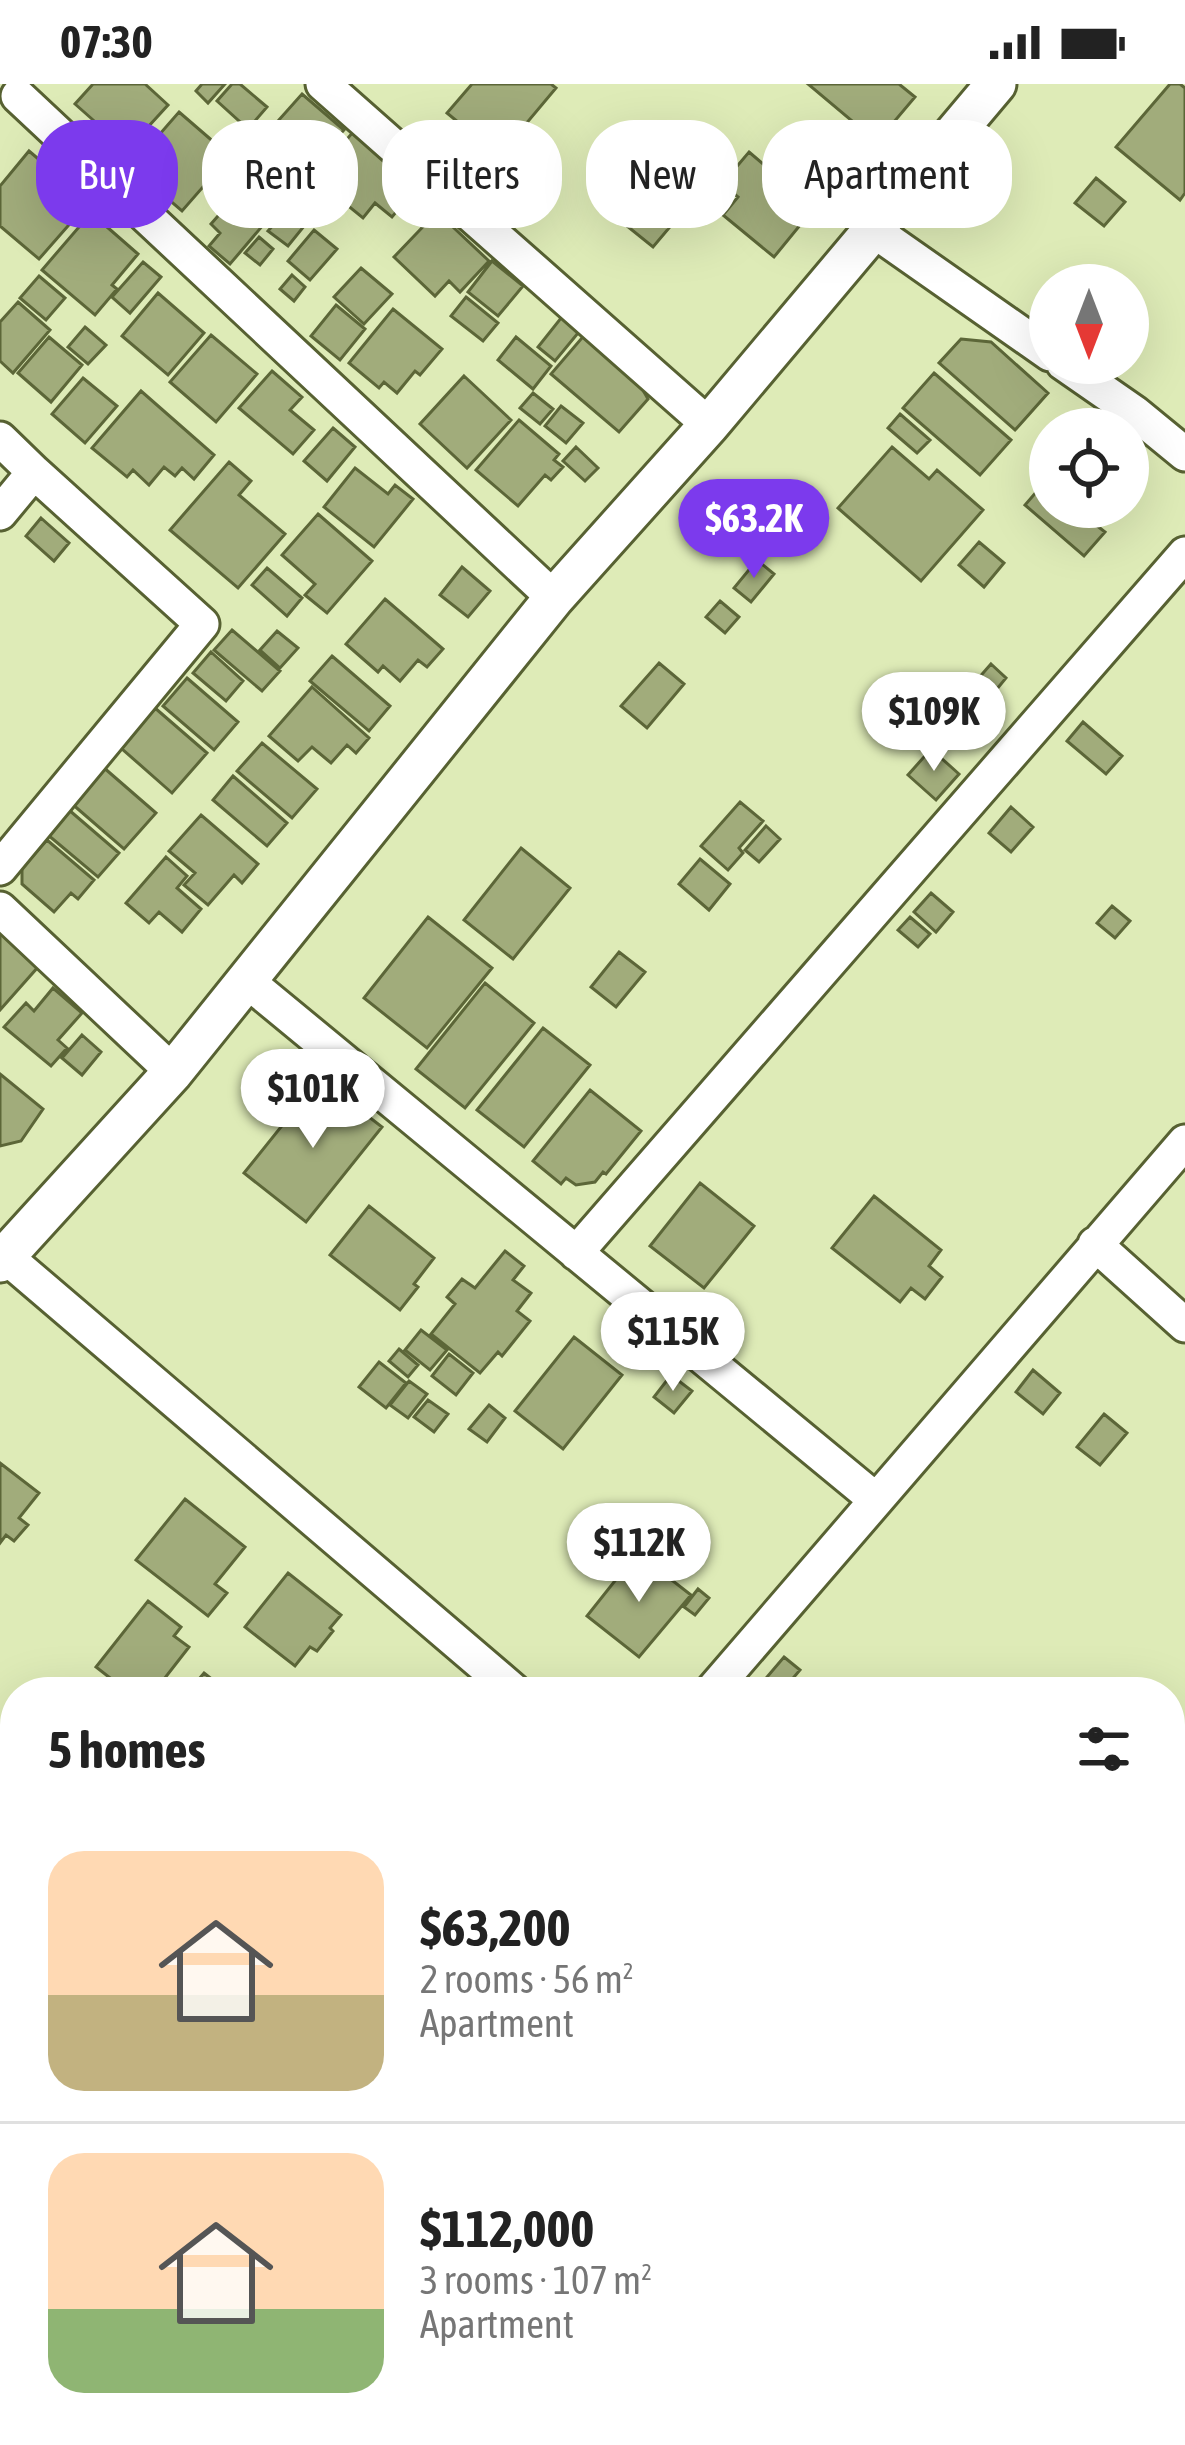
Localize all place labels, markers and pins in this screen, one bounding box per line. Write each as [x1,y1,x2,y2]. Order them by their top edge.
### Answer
pin: $63.2K [656,479,852,581]
pin: $109K [850,672,1018,774]
pin: $101K [229,1049,397,1151]
pin: $115K [589,1292,757,1394]
pin: $112K [555,1503,723,1605]

